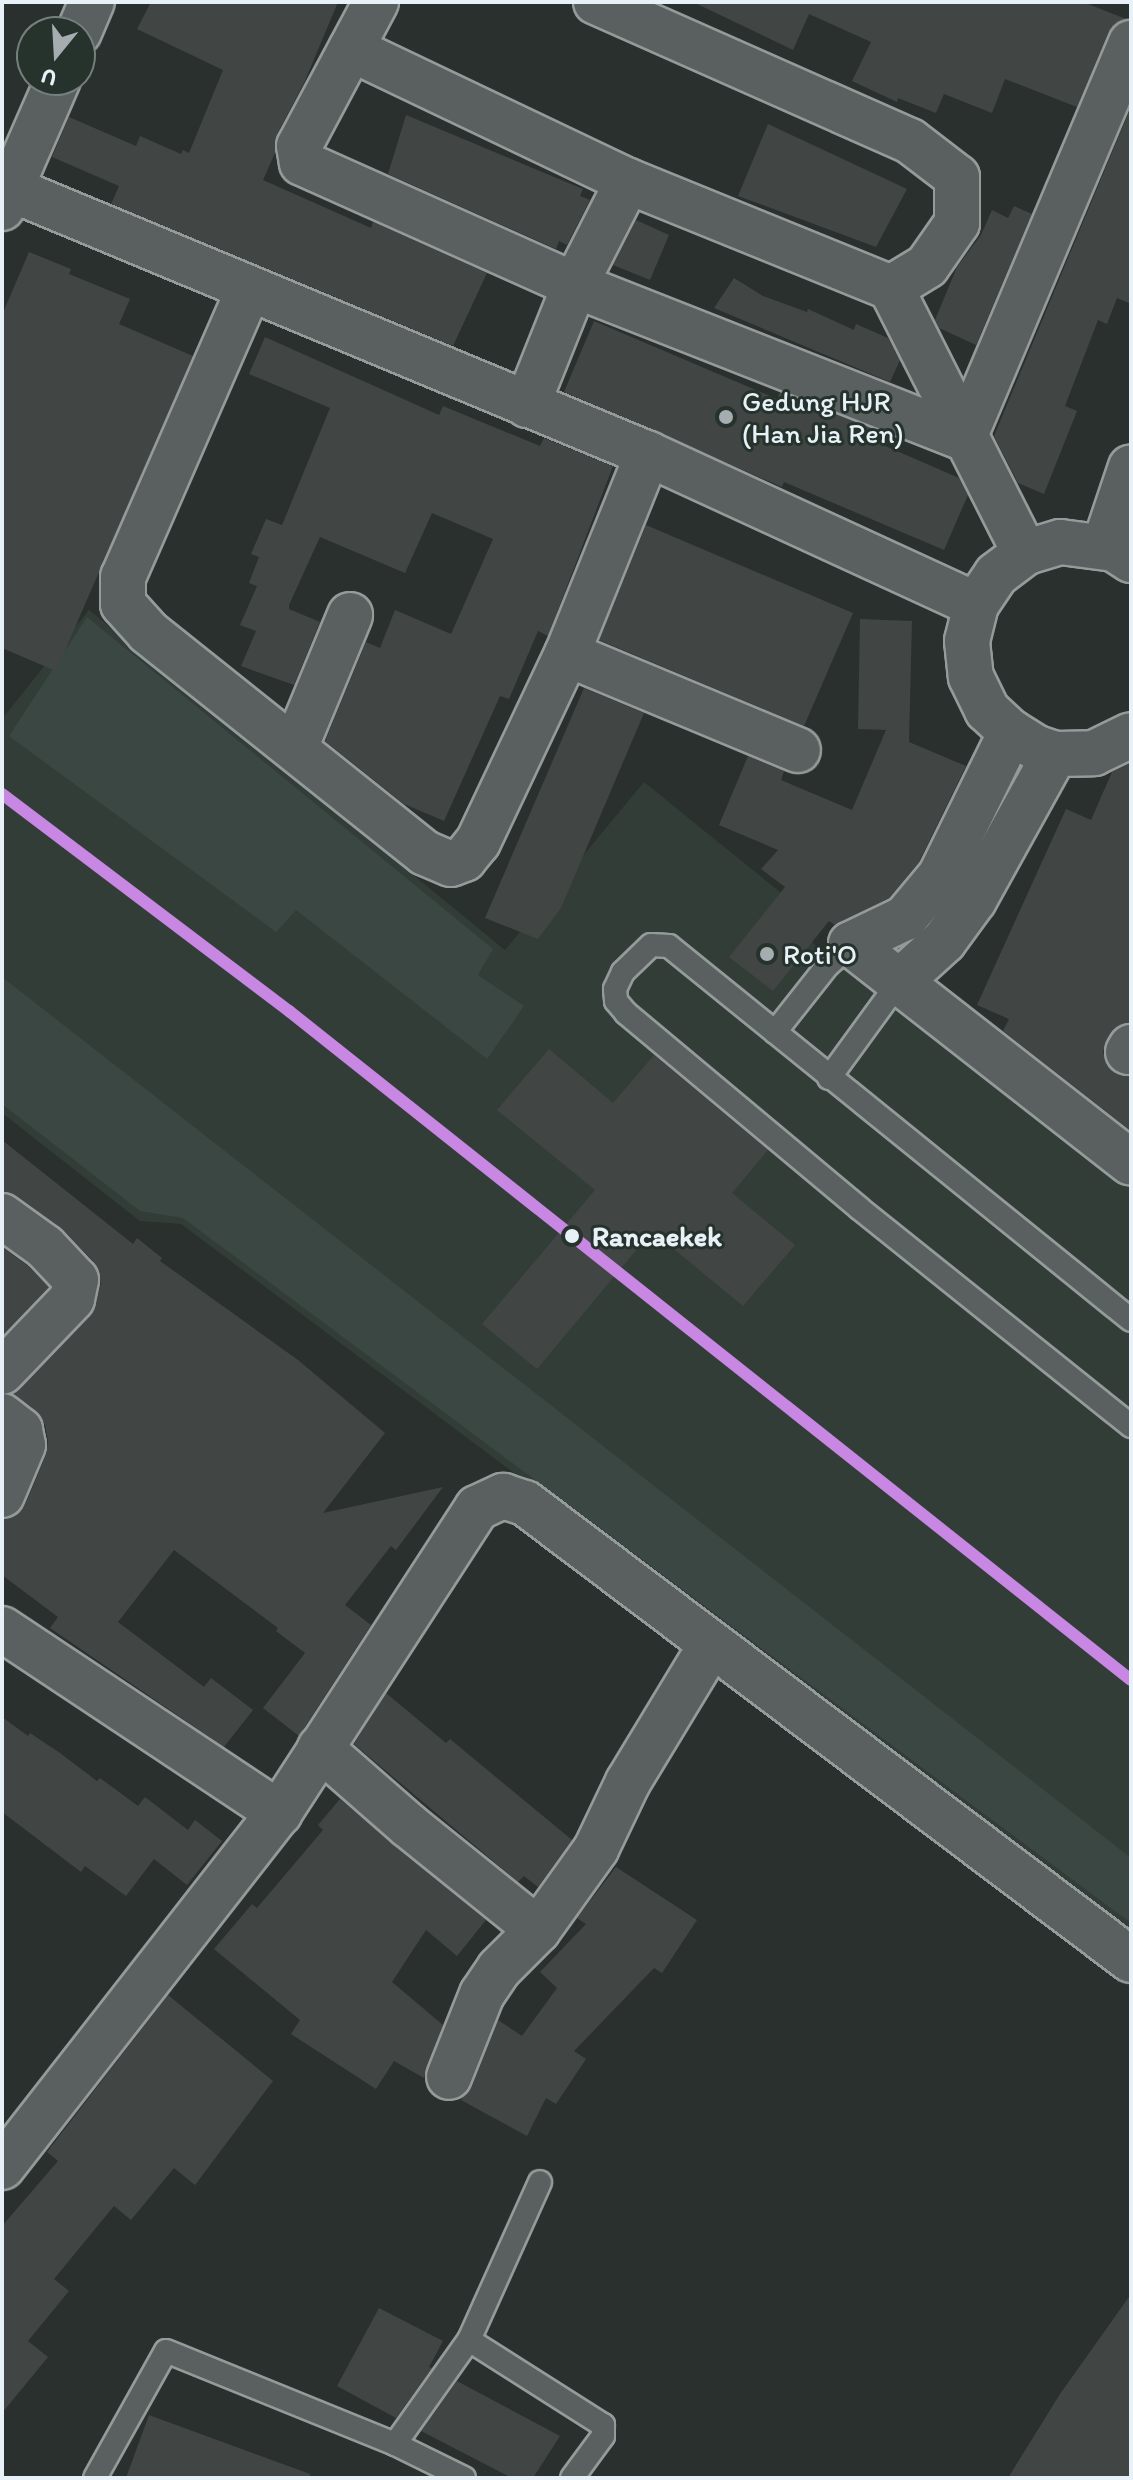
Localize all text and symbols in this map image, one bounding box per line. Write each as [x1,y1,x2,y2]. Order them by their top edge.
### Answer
north arrow [16,16,96,96]
text: U [38,62,60,92]
place label: Gedung HJR (Han Jia Ren) [742,384,903,450]
marker: Gedung HJR (Han Jia Ren) [717,408,735,426]
place label: Roti'O [783,937,857,971]
marker: Roti'O [758,945,776,963]
place label: Rancaekek [592,1219,722,1253]
marker: Rancaekek [559,1223,585,1249]

